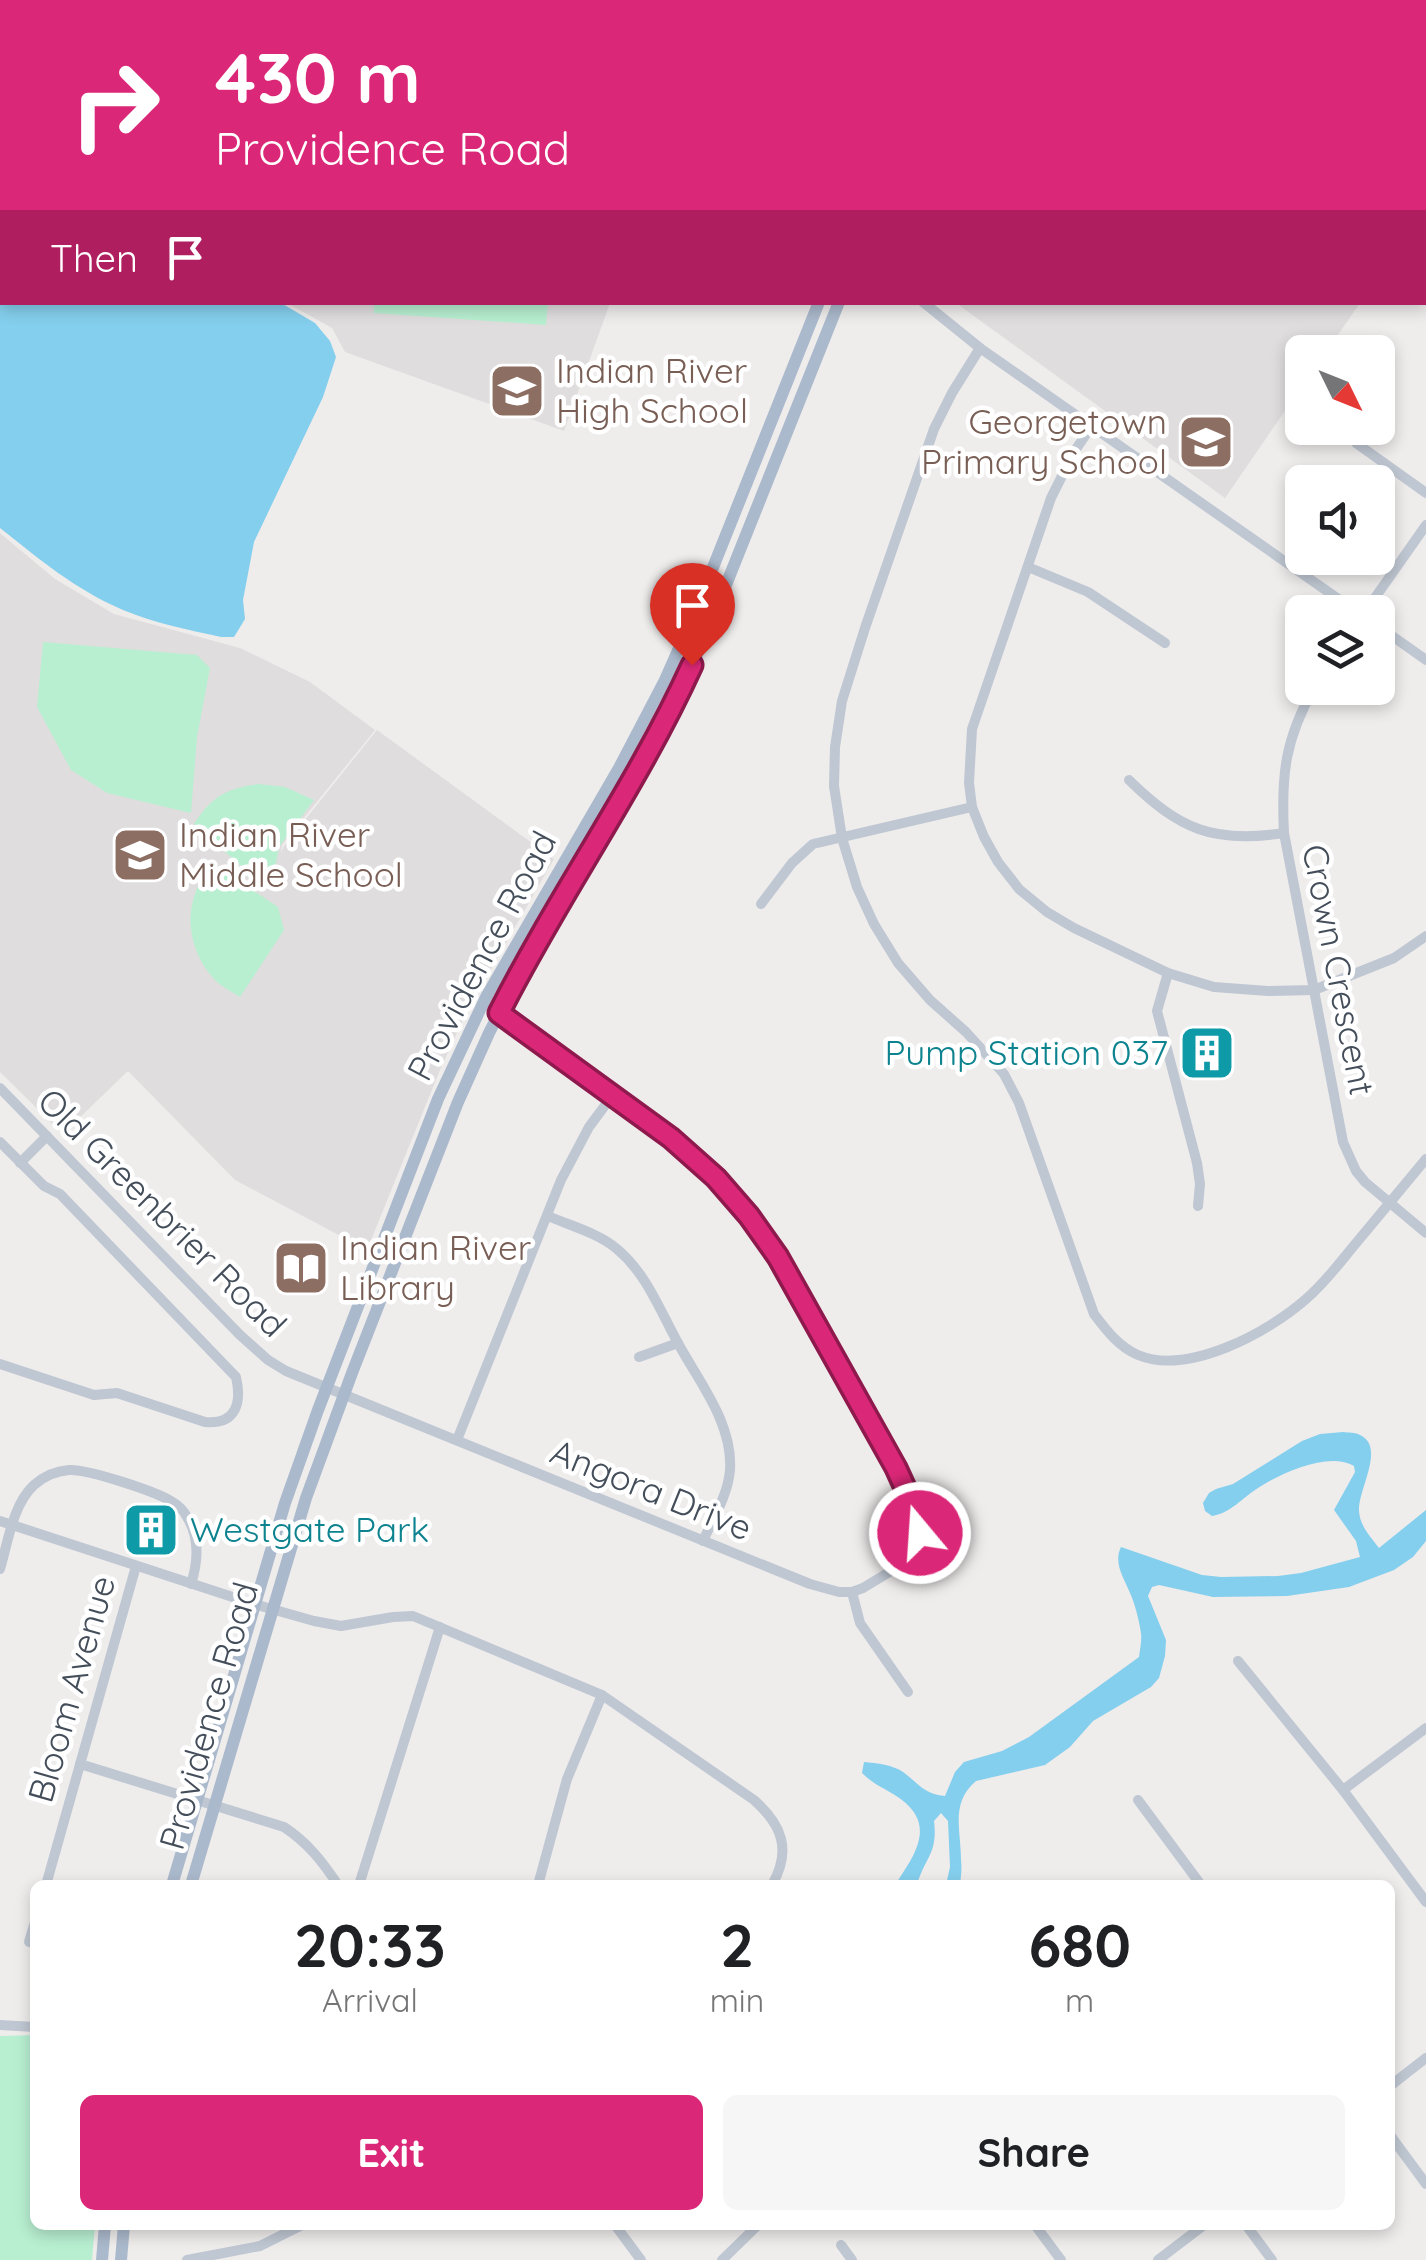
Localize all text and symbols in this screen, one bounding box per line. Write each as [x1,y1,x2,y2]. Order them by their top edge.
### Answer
text: 430 m [215,33,421,121]
icon: right [50,40,180,170]
text: Providence Road [215,120,570,176]
icon: arrive [158,230,213,285]
text: Then [50,234,138,282]
north arrow [1285,335,1395,445]
map controls [1285,335,1395,705]
place label: Indian River High School [556,348,748,432]
school or university icon: Indian River High School [487,361,547,421]
place label: Georgetown Primary School [921,399,1167,483]
school or university icon: Georgetown Primary School [1176,412,1236,472]
button: sound [1285,465,1395,575]
pin [650,563,735,666]
icon: arrive [665,578,720,633]
button: layers [1285,595,1395,705]
place label: Indian River Middle School [179,812,403,896]
street label: Providence Road [397,823,565,1088]
school or university icon: Indian River Middle School [110,825,170,885]
street label: Crown Crescent [1293,841,1385,1099]
building icon: Pump Station 037 [1177,1023,1237,1083]
place label: Pump Station 037 [885,1030,1168,1074]
street label: Old Greenbrier Road [29,1079,296,1346]
place label: Indian River Library [340,1225,531,1309]
library icon: Indian River Library [271,1238,331,1298]
street label: Angora Drive [544,1429,758,1549]
position arrow [868,1481,972,1585]
building icon: Westgate Park [121,1500,181,1560]
place label: Westgate Park [190,1507,429,1551]
street label: Bloom Avenue [18,1570,124,1807]
street label: Providence Road [149,1577,267,1854]
text: 20:33 [294,1907,446,1982]
text: 2 [720,1907,754,1982]
text: 680 [1028,1907,1131,1982]
text: Arrival [322,1980,418,2020]
text: min [710,1980,764,2020]
text: m [1065,1980,1094,2020]
button: Exit [80,2095,703,2210]
button: Share [723,2095,1345,2210]

